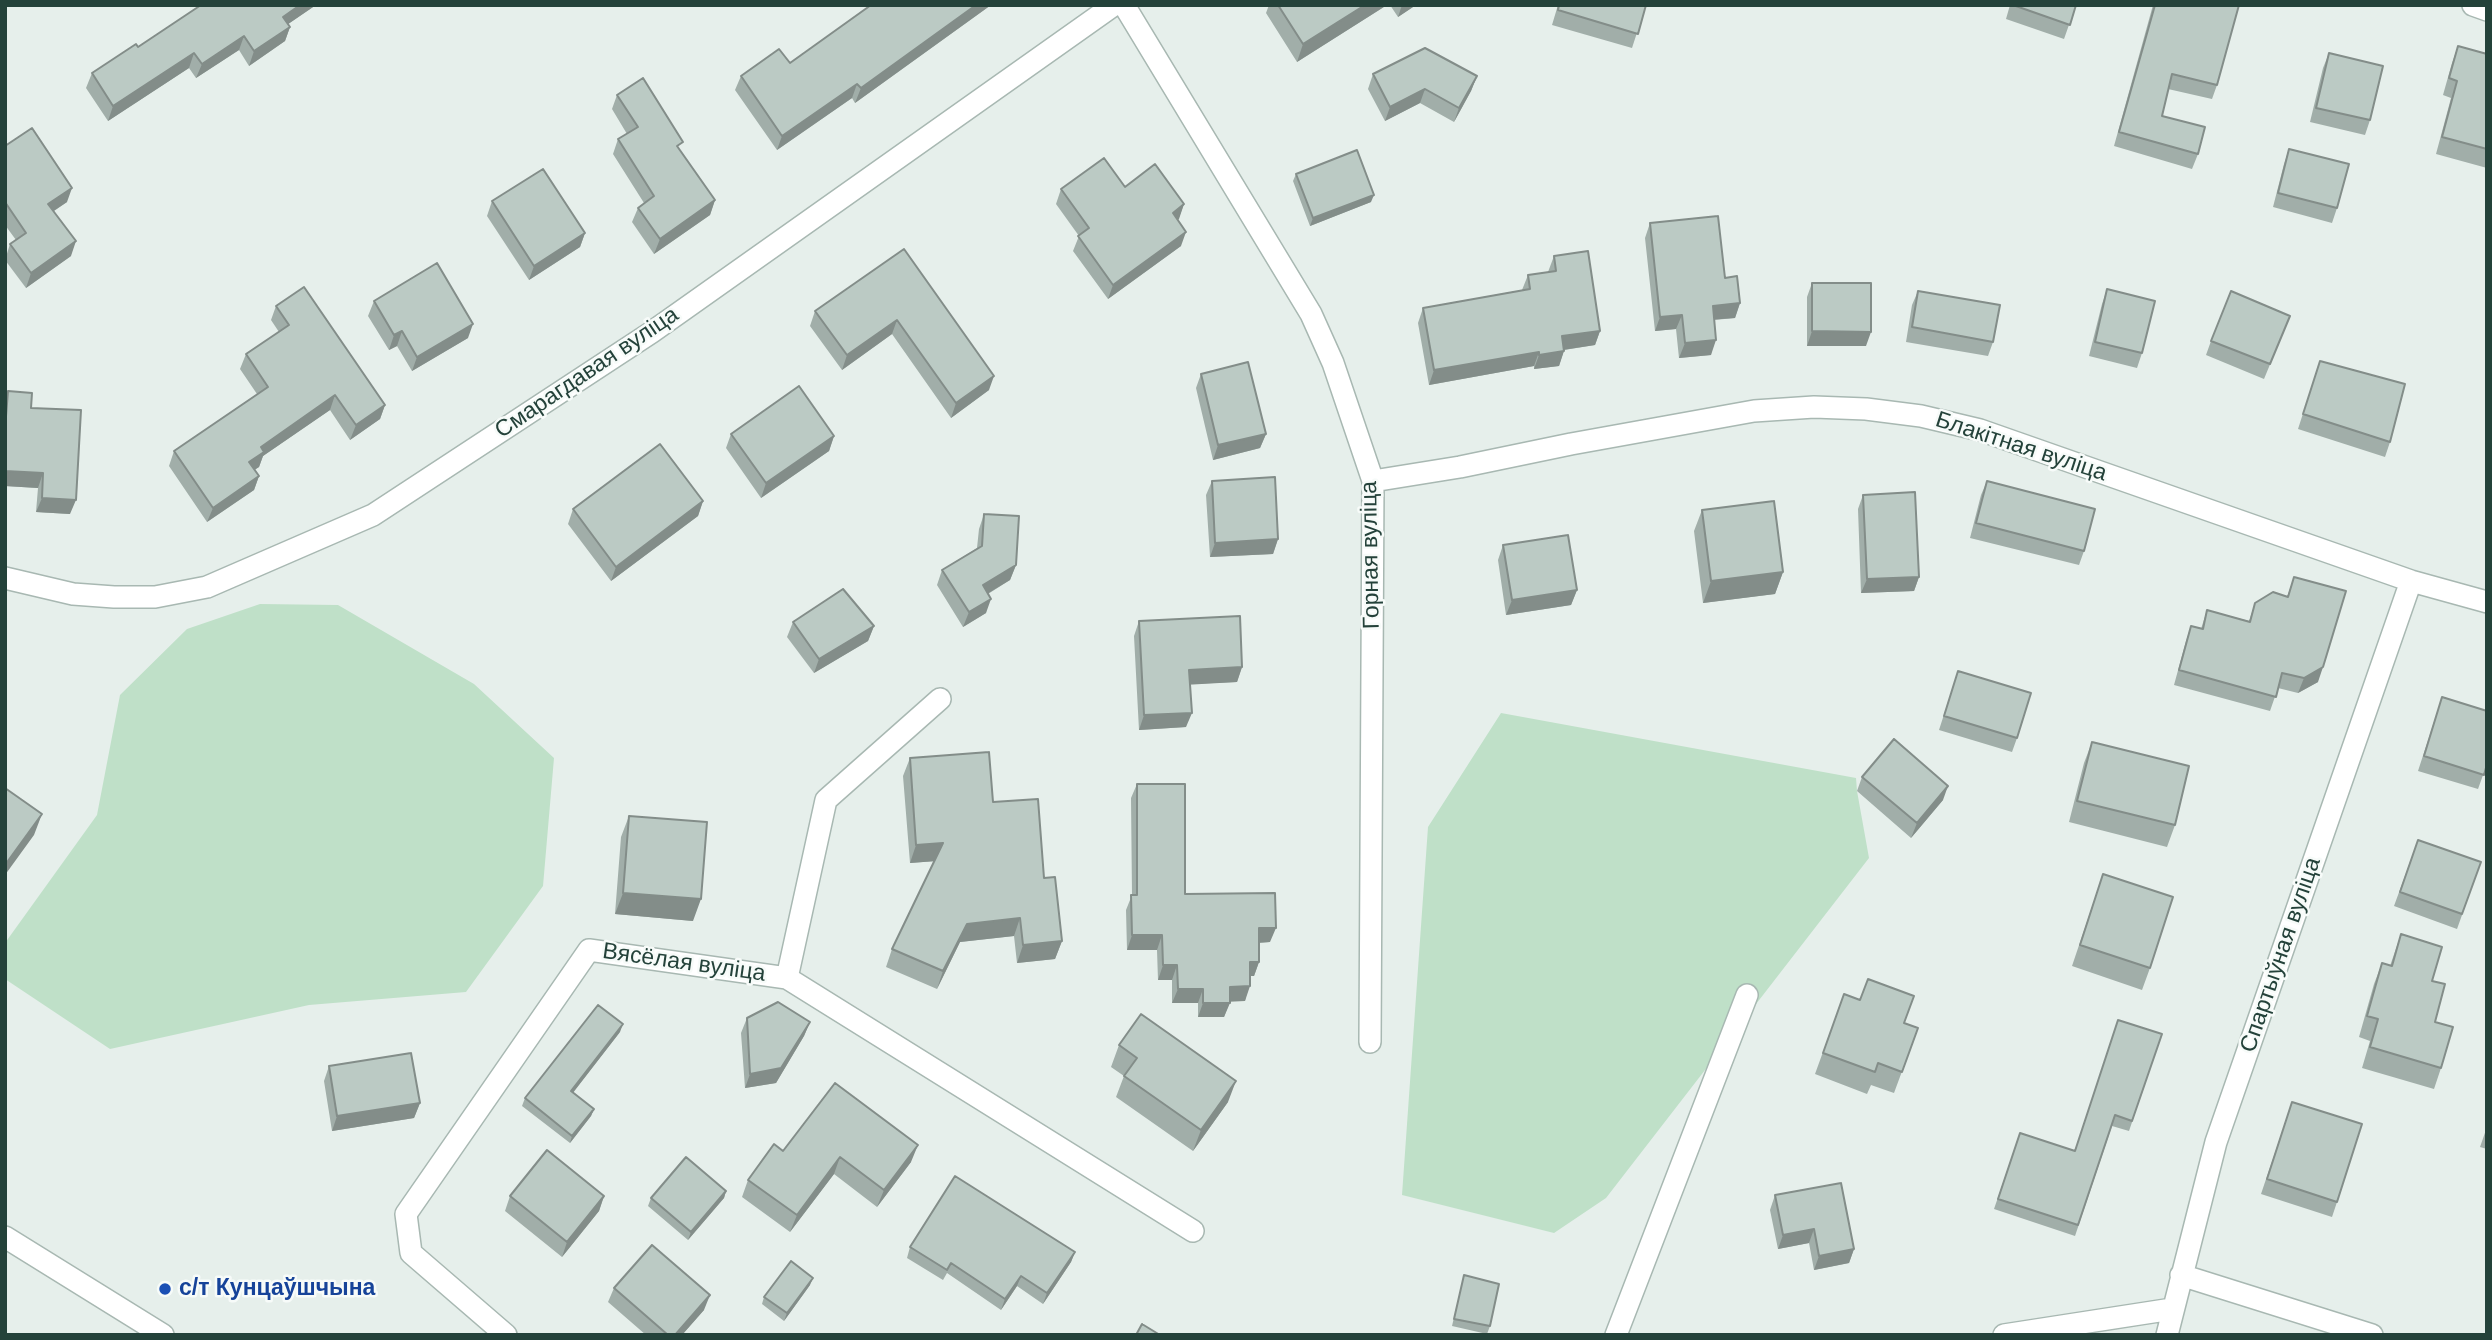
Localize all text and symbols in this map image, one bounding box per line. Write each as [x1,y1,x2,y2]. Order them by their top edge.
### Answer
street label: Смарагдавая вуліца [490,301,684,445]
street label: Блакітная вуліца [1932,406,2110,488]
street label: Горная вуліца [1356,481,1386,629]
street label: Спартыўная вуліца [2235,854,2327,1056]
street label: Вясёлая вуліца [601,938,767,988]
place label: с/т Кунцаўшчына [179,1275,375,1303]
marker: с/т Кунцаўшчына [157,1281,173,1297]

